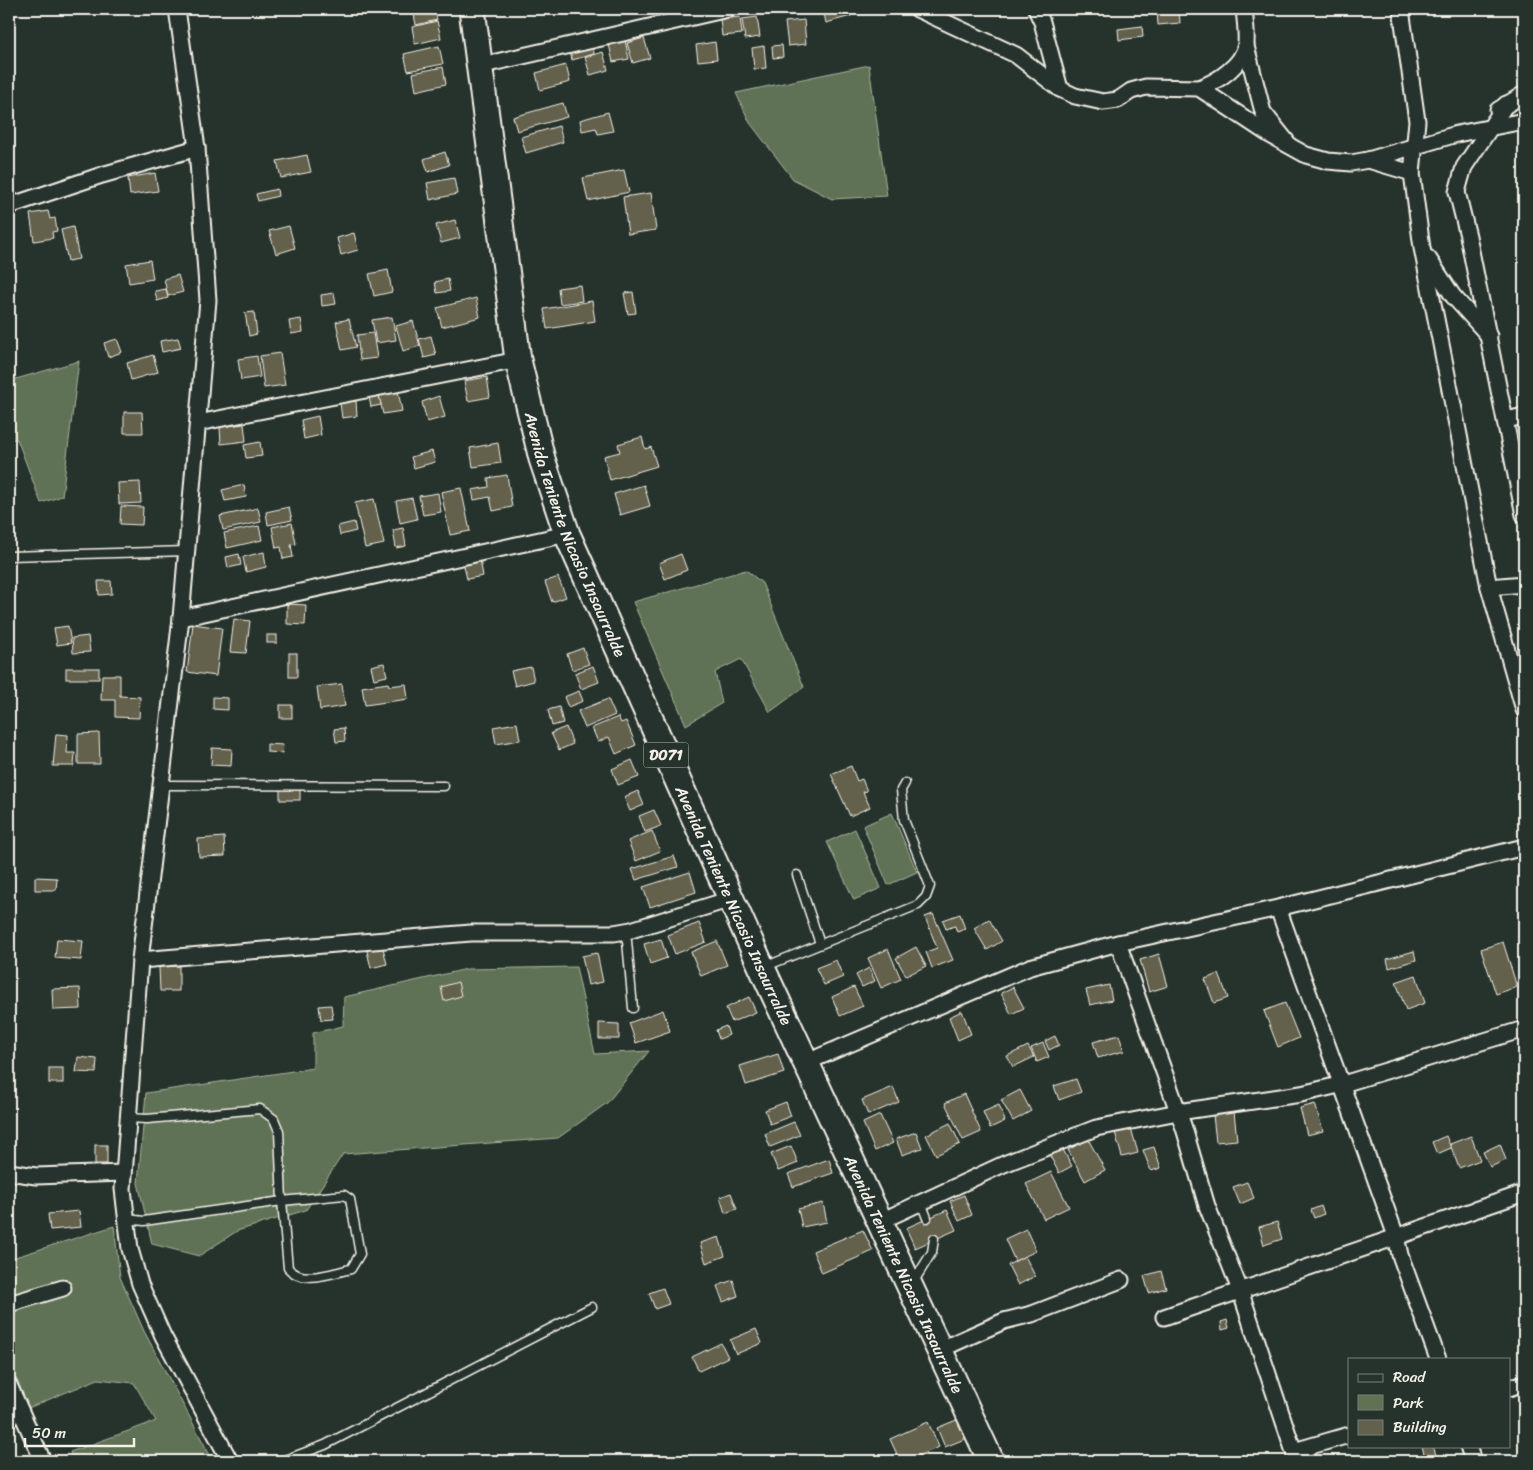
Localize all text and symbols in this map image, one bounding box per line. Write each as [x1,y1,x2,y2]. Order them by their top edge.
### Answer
street label: Avenida Teniente Nicasio Insaurralde [516,408,635,662]
road number: D071 [644,742,688,768]
street label: Avenida Teniente Nicasio Insaurralde [666,780,801,1030]
street label: Avenida Teniente Nicasio Insaurralde [835,1149,972,1399]
legend [1348,1358,1510,1448]
text: Road [1393,1364,1426,1390]
text: Park [1393,1390,1424,1416]
text: Building [1393,1414,1447,1440]
scale bar [25,1415,134,1447]
text: 50 m [32,1420,67,1446]

